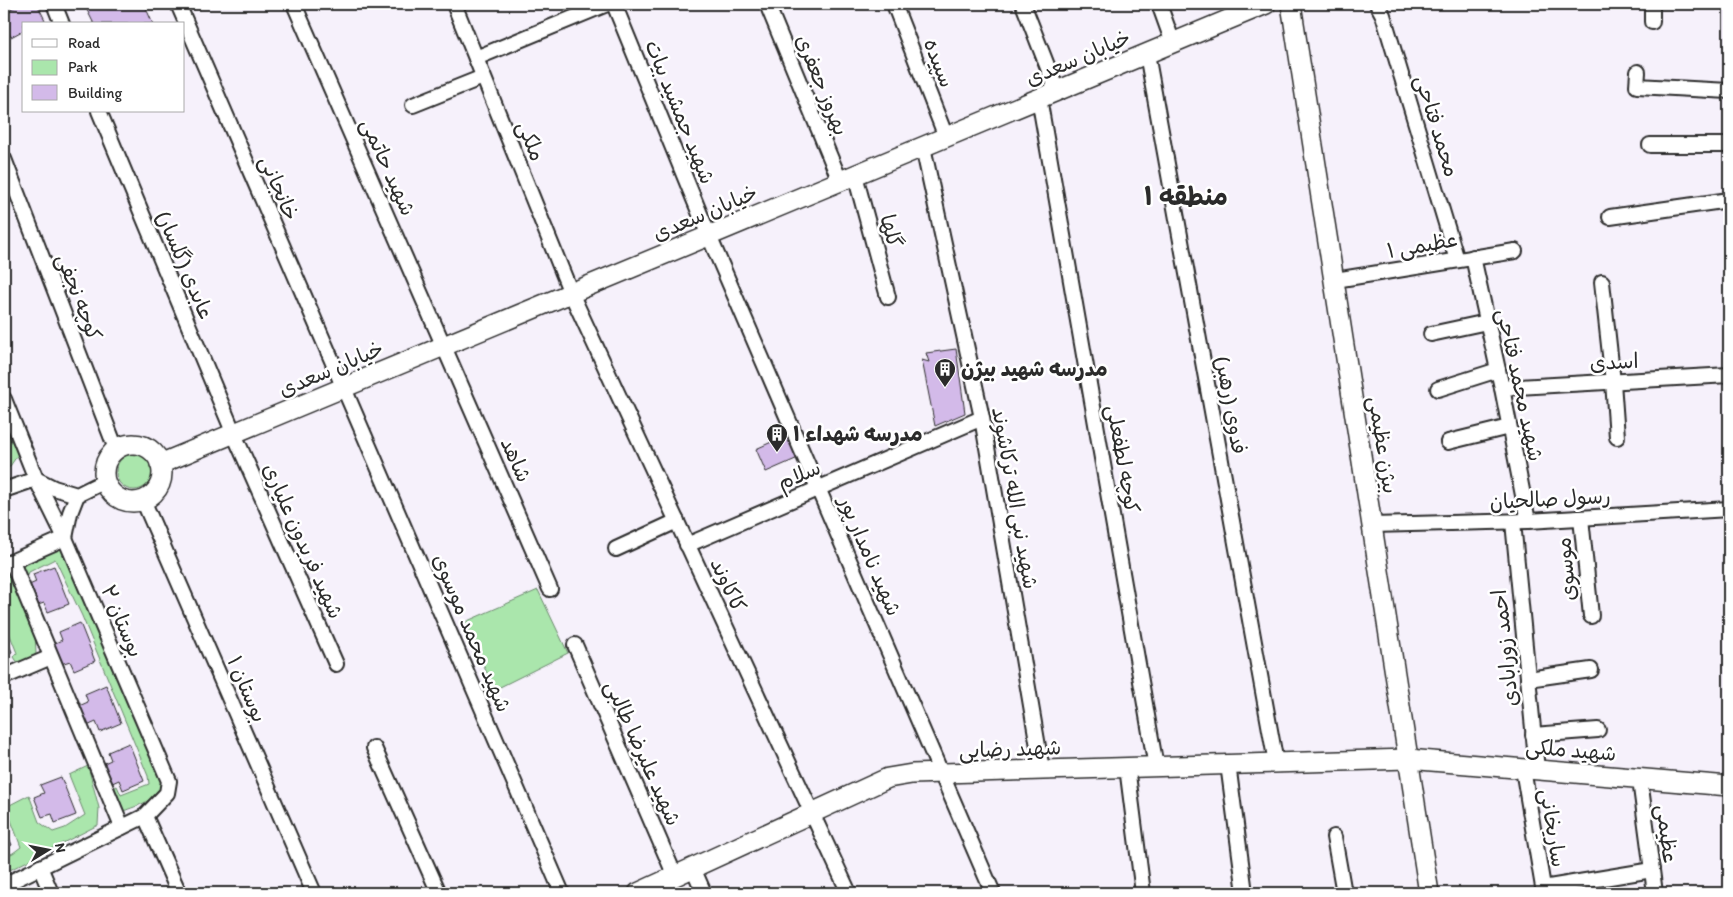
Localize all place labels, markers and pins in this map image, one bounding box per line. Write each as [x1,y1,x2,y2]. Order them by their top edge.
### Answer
place label: مدرسه شهید بیژن [961,356,1108,382]
building icon: مدرسه شهید بیژن [933,357,957,388]
place label: مدرسه شهداء ۱ [793,421,923,446]
building icon: مدرسه شهداء ۱ [765,422,789,453]

